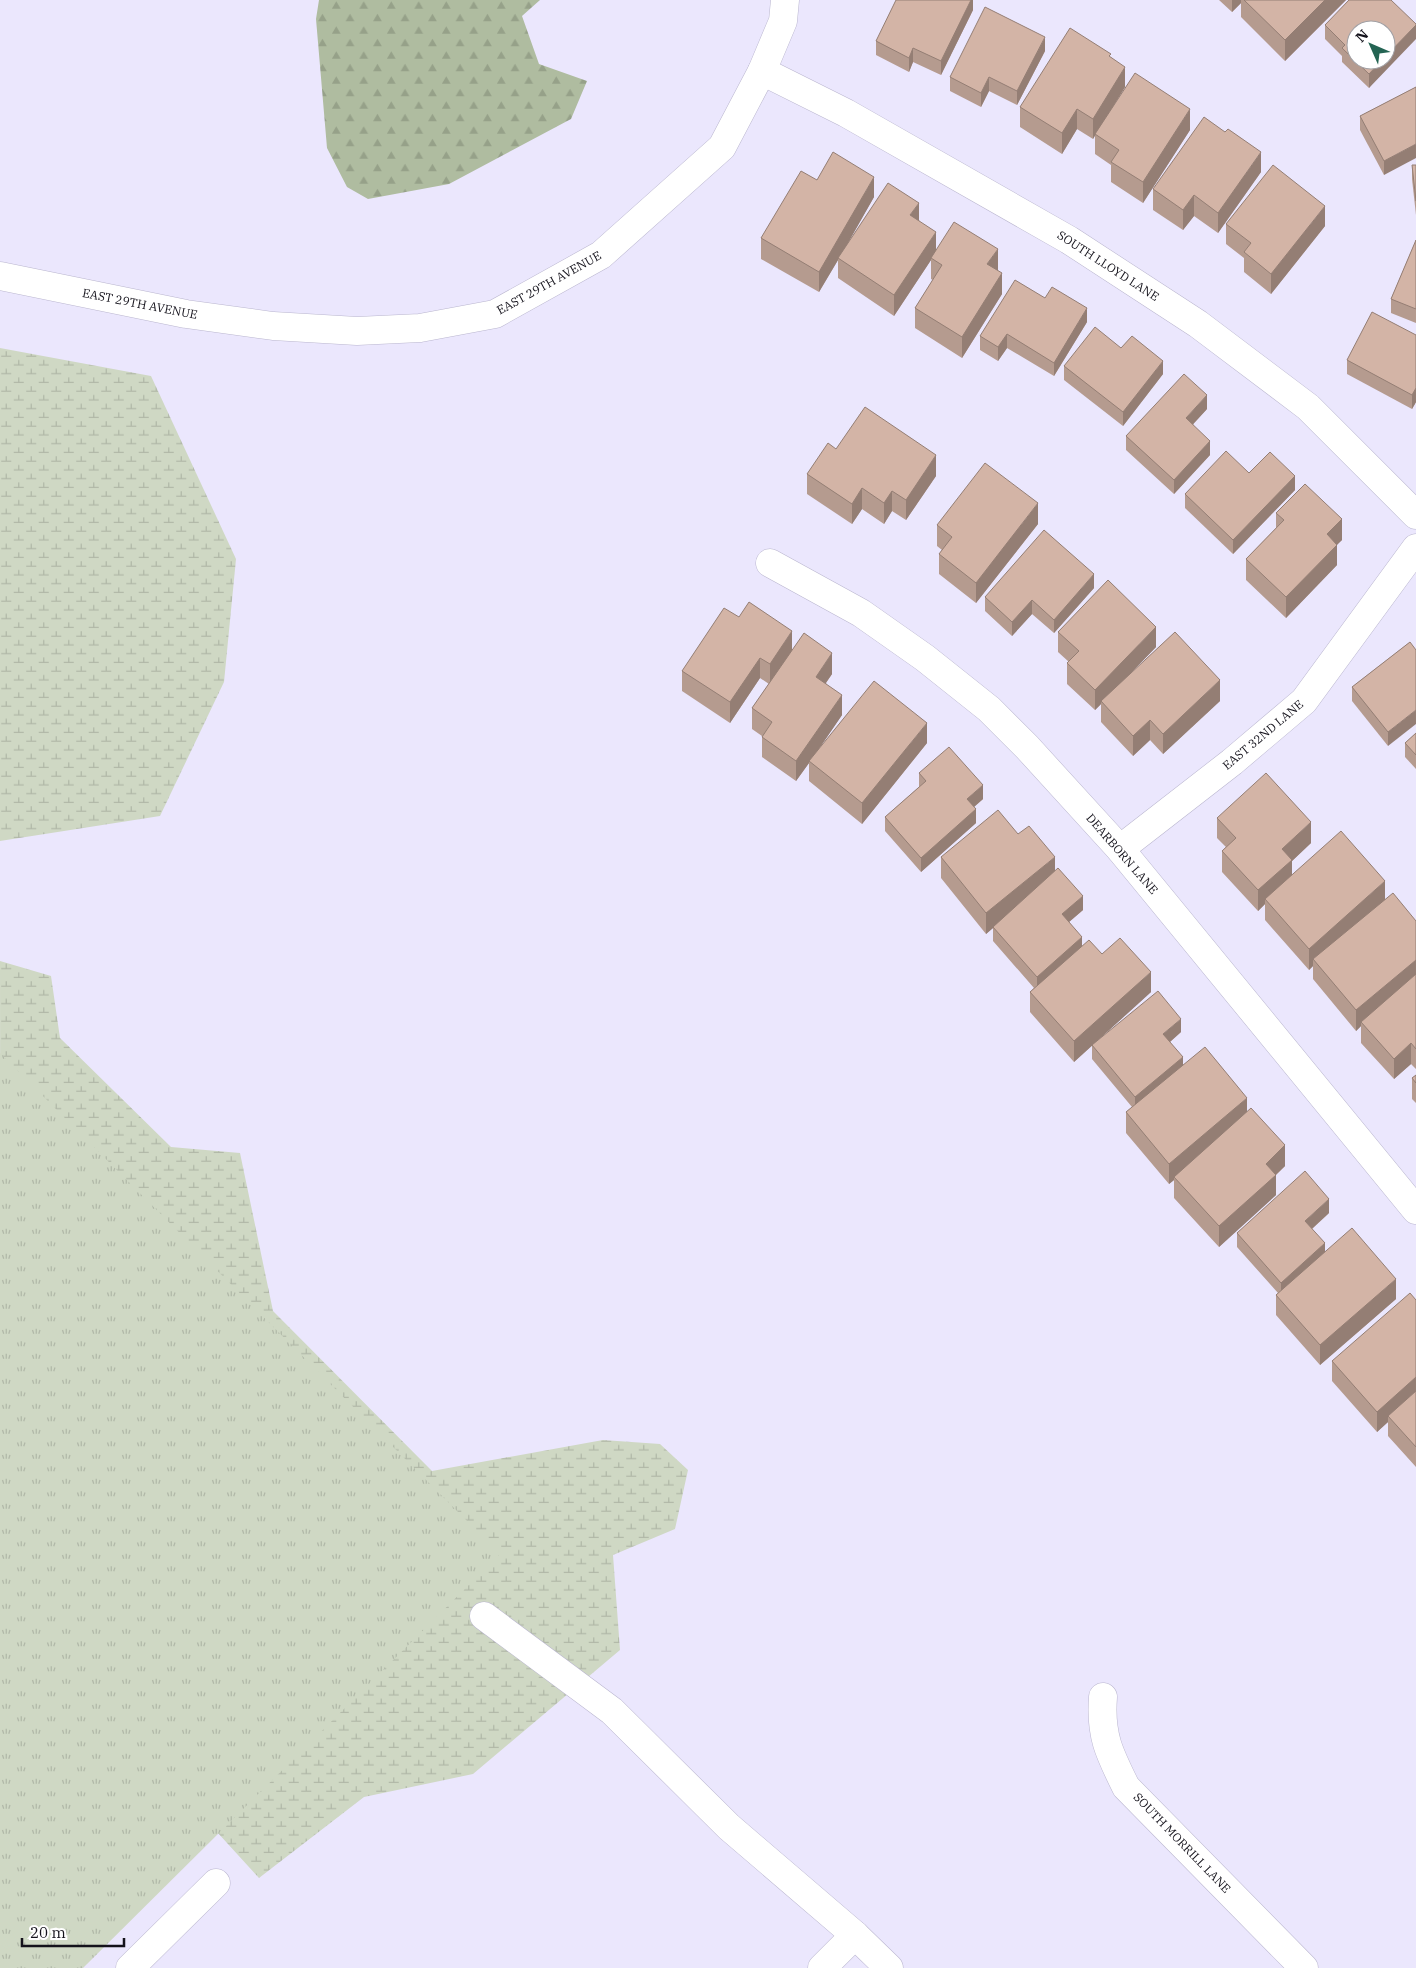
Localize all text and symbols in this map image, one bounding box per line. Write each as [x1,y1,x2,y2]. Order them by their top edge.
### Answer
north arrow [1346,20,1396,70]
text: N [1352,26,1372,46]
street label: SOUTH LLOYD LANE [1055,227,1162,304]
street label: EAST 29TH AVENUE [494,248,604,317]
street label: EAST 29TH AVENUE [81,285,199,322]
street label: EAST 32ND LANE [1219,696,1306,773]
street label: DEARBORN LANE [1083,810,1161,897]
street label: SOUTH MORRILL LANE [1131,1789,1234,1896]
scale bar [22,1916,125,1948]
text: 20 m [30,1923,66,1942]

